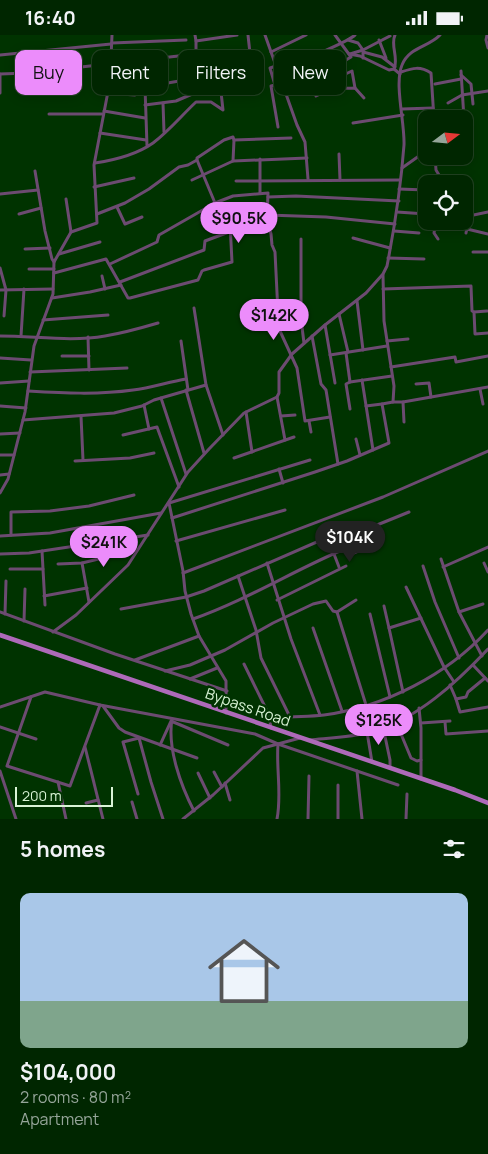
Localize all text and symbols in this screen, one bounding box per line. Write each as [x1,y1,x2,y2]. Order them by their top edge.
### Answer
text: 16:40 [25,5,76,31]
chip: Buy [15,50,82,95]
chip: Rent [92,50,168,95]
chip: Filters [178,50,264,95]
chip: New [274,50,346,95]
north arrow [418,110,472,165]
map controls [418,110,473,230]
button: locate [418,175,473,230]
pin: $90.5K [198,201,280,244]
text: $90.5K [211,207,267,229]
pin: $142K [239,299,309,341]
text: $142K [251,304,297,326]
pin: $104K [315,521,385,563]
pin: $241K [69,525,139,568]
text: $104K [326,526,374,548]
text: $241K [81,531,127,553]
street label: Bypass Road [203,683,293,731]
pin: $125K [344,703,414,746]
text: $125K [356,709,402,731]
scale bar [15,784,112,807]
text: 200 m [22,786,62,805]
text: 5 homes [20,835,105,863]
icon: filters [440,835,468,863]
icon: home [199,926,289,1016]
text: $104,000 [20,1058,116,1086]
text: 2 rooms · 80 m² [20,1086,131,1108]
text: Apartment [20,1108,99,1130]

